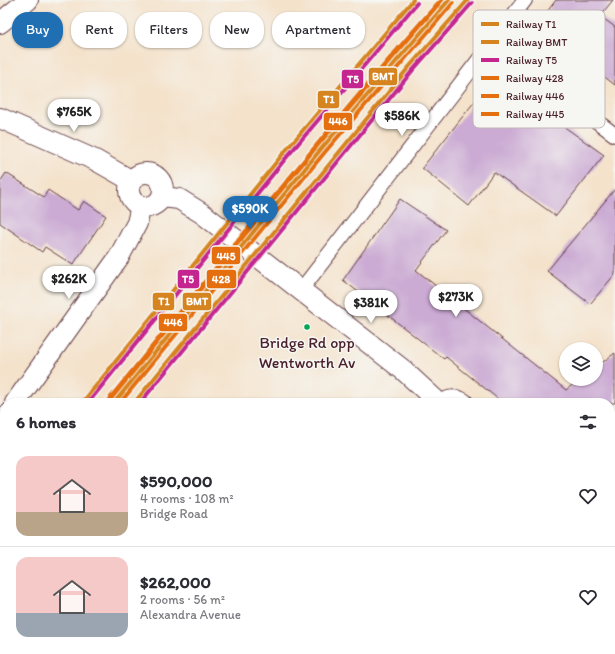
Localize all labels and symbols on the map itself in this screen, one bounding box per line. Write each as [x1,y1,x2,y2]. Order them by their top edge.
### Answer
legend [473,10,605,128]
text: Railway T1 [506,18,556,31]
text: Railway BMT [506,36,568,49]
text: Railway T5 [506,54,557,67]
line badge: BMT [368,67,398,86]
line badge: T5 [341,69,364,89]
text: BMT [372,70,395,83]
text: Railway 428 [506,72,564,85]
text: T5 [346,73,359,86]
line badge: T1 [317,90,340,109]
text: Railway 446 [506,90,564,103]
text: T1 [322,93,336,106]
pin: $765K [46,99,102,133]
pin: $586K [374,103,430,137]
text: Railway 445 [506,108,564,121]
line badge: 446 [323,112,353,131]
text: 446 [328,115,348,128]
pin: $590K [222,196,278,230]
line badge: 445 [211,246,241,265]
text: 445 [217,250,236,263]
pin: $262K [41,266,97,300]
line badge: T5 [177,269,200,289]
line badge: 428 [206,269,237,289]
text: T5 [181,273,194,286]
text: 428 [212,273,230,286]
pin: $273K [428,284,484,318]
pin: $381K [343,290,399,324]
line badge: T1 [152,292,175,311]
line badge: BMT [182,292,212,311]
text: T1 [157,295,171,308]
text: BMT [186,295,209,308]
line badge: 446 [158,313,188,332]
text: 446 [163,316,183,329]
marker: Bridge Rd opp Wentworth Av [302,322,312,332]
place label: Bridge Rd opp Wentworth Av [259,333,356,372]

